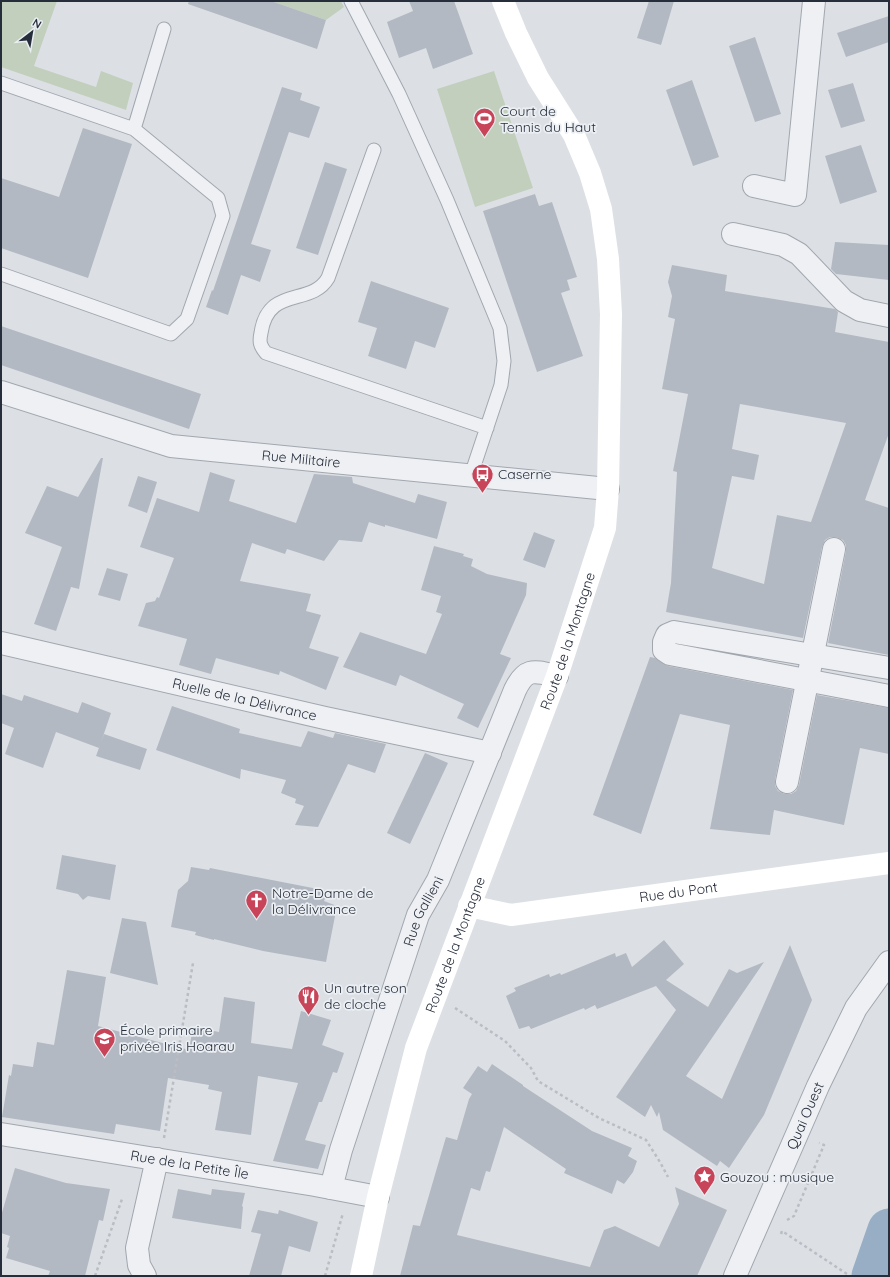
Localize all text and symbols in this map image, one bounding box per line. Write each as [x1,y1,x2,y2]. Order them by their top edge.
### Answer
north arrow [12,12,52,52]
text: N [30,15,44,32]
place label: Court de Tennis du Haut [500,102,596,136]
sports icon: Court de Tennis du Haut [472,106,498,139]
street label: Rue Militaire [261,446,341,472]
bus stop icon: Caserne [470,461,496,494]
place label: Caserne [498,465,552,483]
street label: Route de la Montagne [536,570,599,712]
street label: Ruelle de la Délivrance [171,674,319,725]
street label: Rue Gallieni [399,874,447,949]
street label: Route de la Montagne [421,874,489,1015]
street label: Rue du Pont [638,878,719,906]
place label: Notre-Dame de la Délivrance [272,884,373,918]
church icon: Notre-Dame de la Délivrance [244,888,270,921]
place label: Un autre son de cloche [324,979,407,1013]
restaurant icon: Un autre son de cloche [295,983,321,1016]
place label: École primaire privée Iris Hoarau [120,1021,235,1055]
school or university icon: École primaire privée Iris Hoarau [91,1025,117,1058]
street label: Quai Ouest [782,1078,828,1152]
street label: Rue de la Petite Île [129,1146,250,1183]
place icon: Gouzou : musique [691,1164,717,1197]
place label: Gouzou : musique [720,1168,834,1186]

